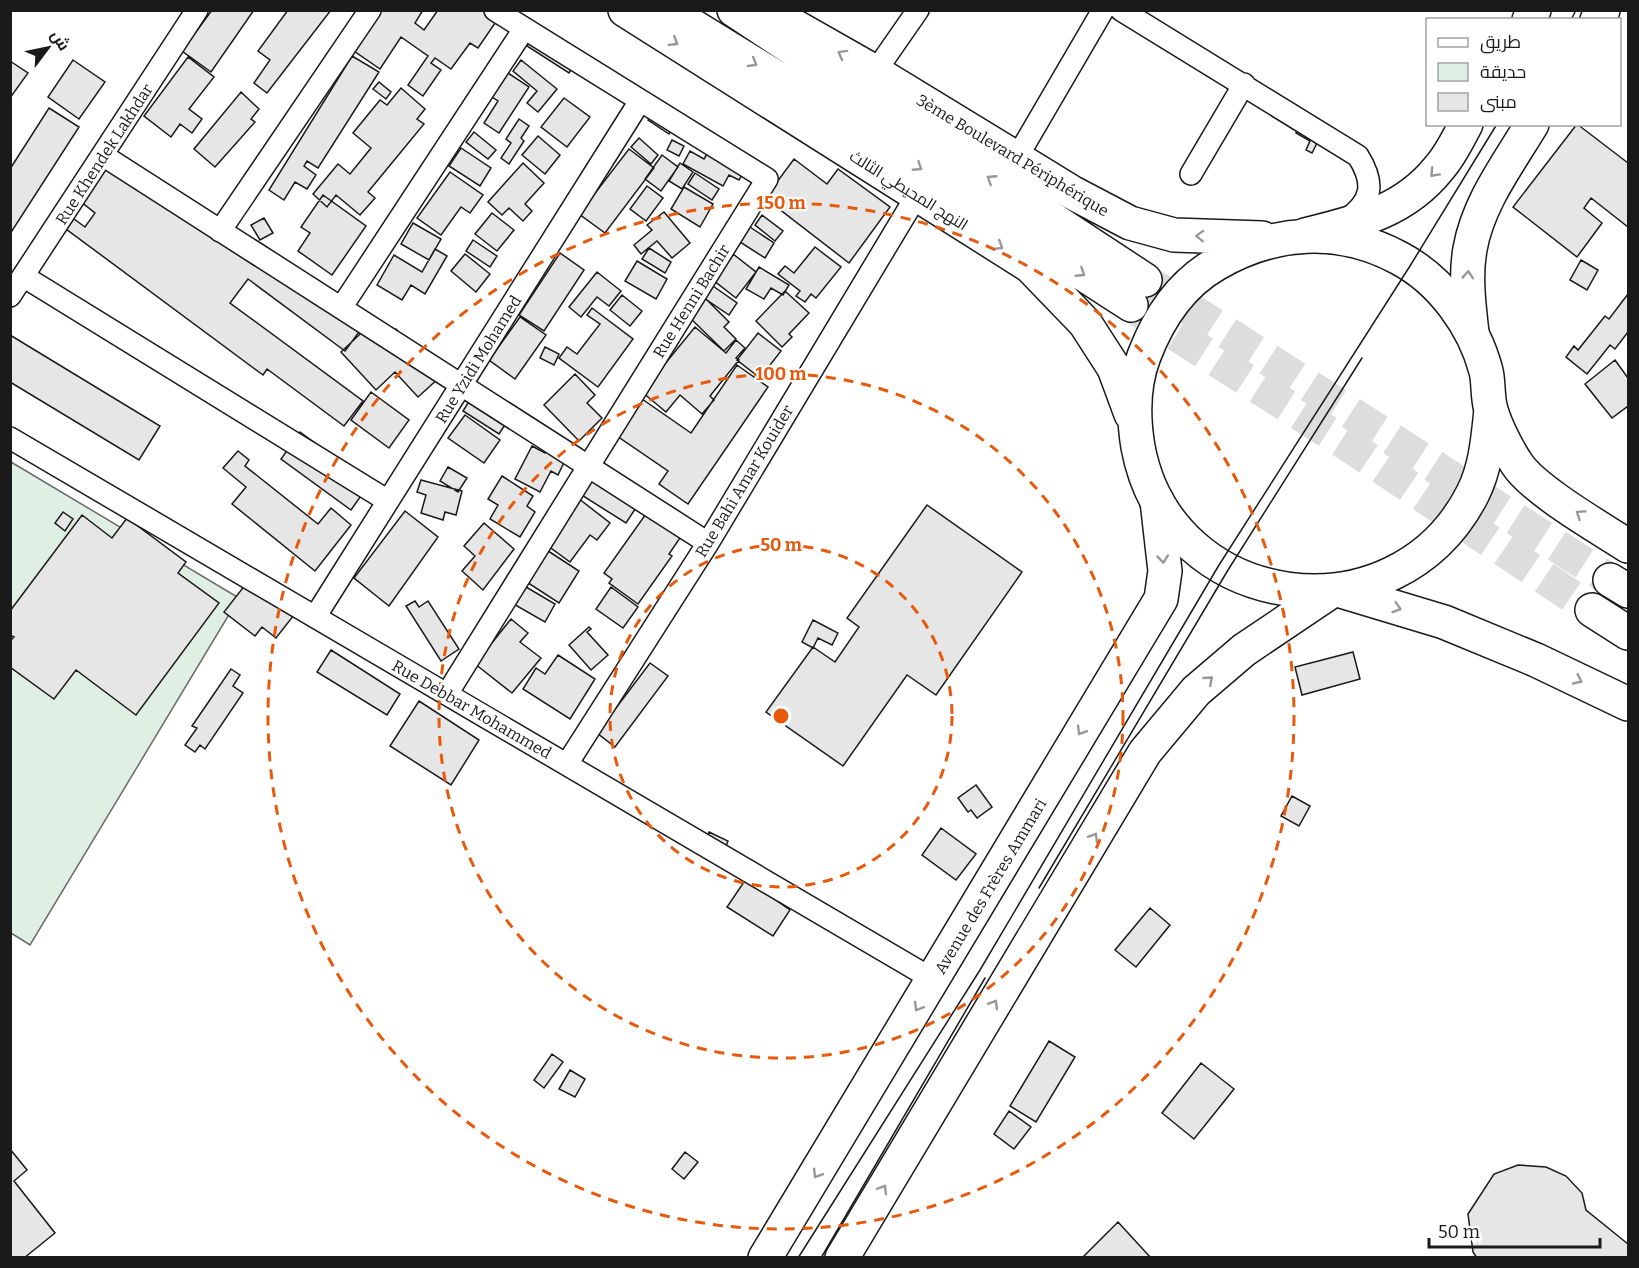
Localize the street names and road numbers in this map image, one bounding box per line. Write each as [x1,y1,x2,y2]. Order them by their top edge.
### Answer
street label: Rue Khendek Lakhdar [52,80,157,228]
street label: 3ème Boulevard Périphérique [913,90,1112,220]
street label: النهج المحيطي الثالث [844,146,971,238]
street label: Rue Henni Bachir [649,241,734,361]
street label: Rue Yzidi Mohamed [431,292,526,427]
street label: Rue Bahi Amar Kouider [691,402,797,561]
street label: Rue Debbar Mohammed [389,656,555,763]
street label: Avenue des Frères Ammari [931,795,1050,977]

